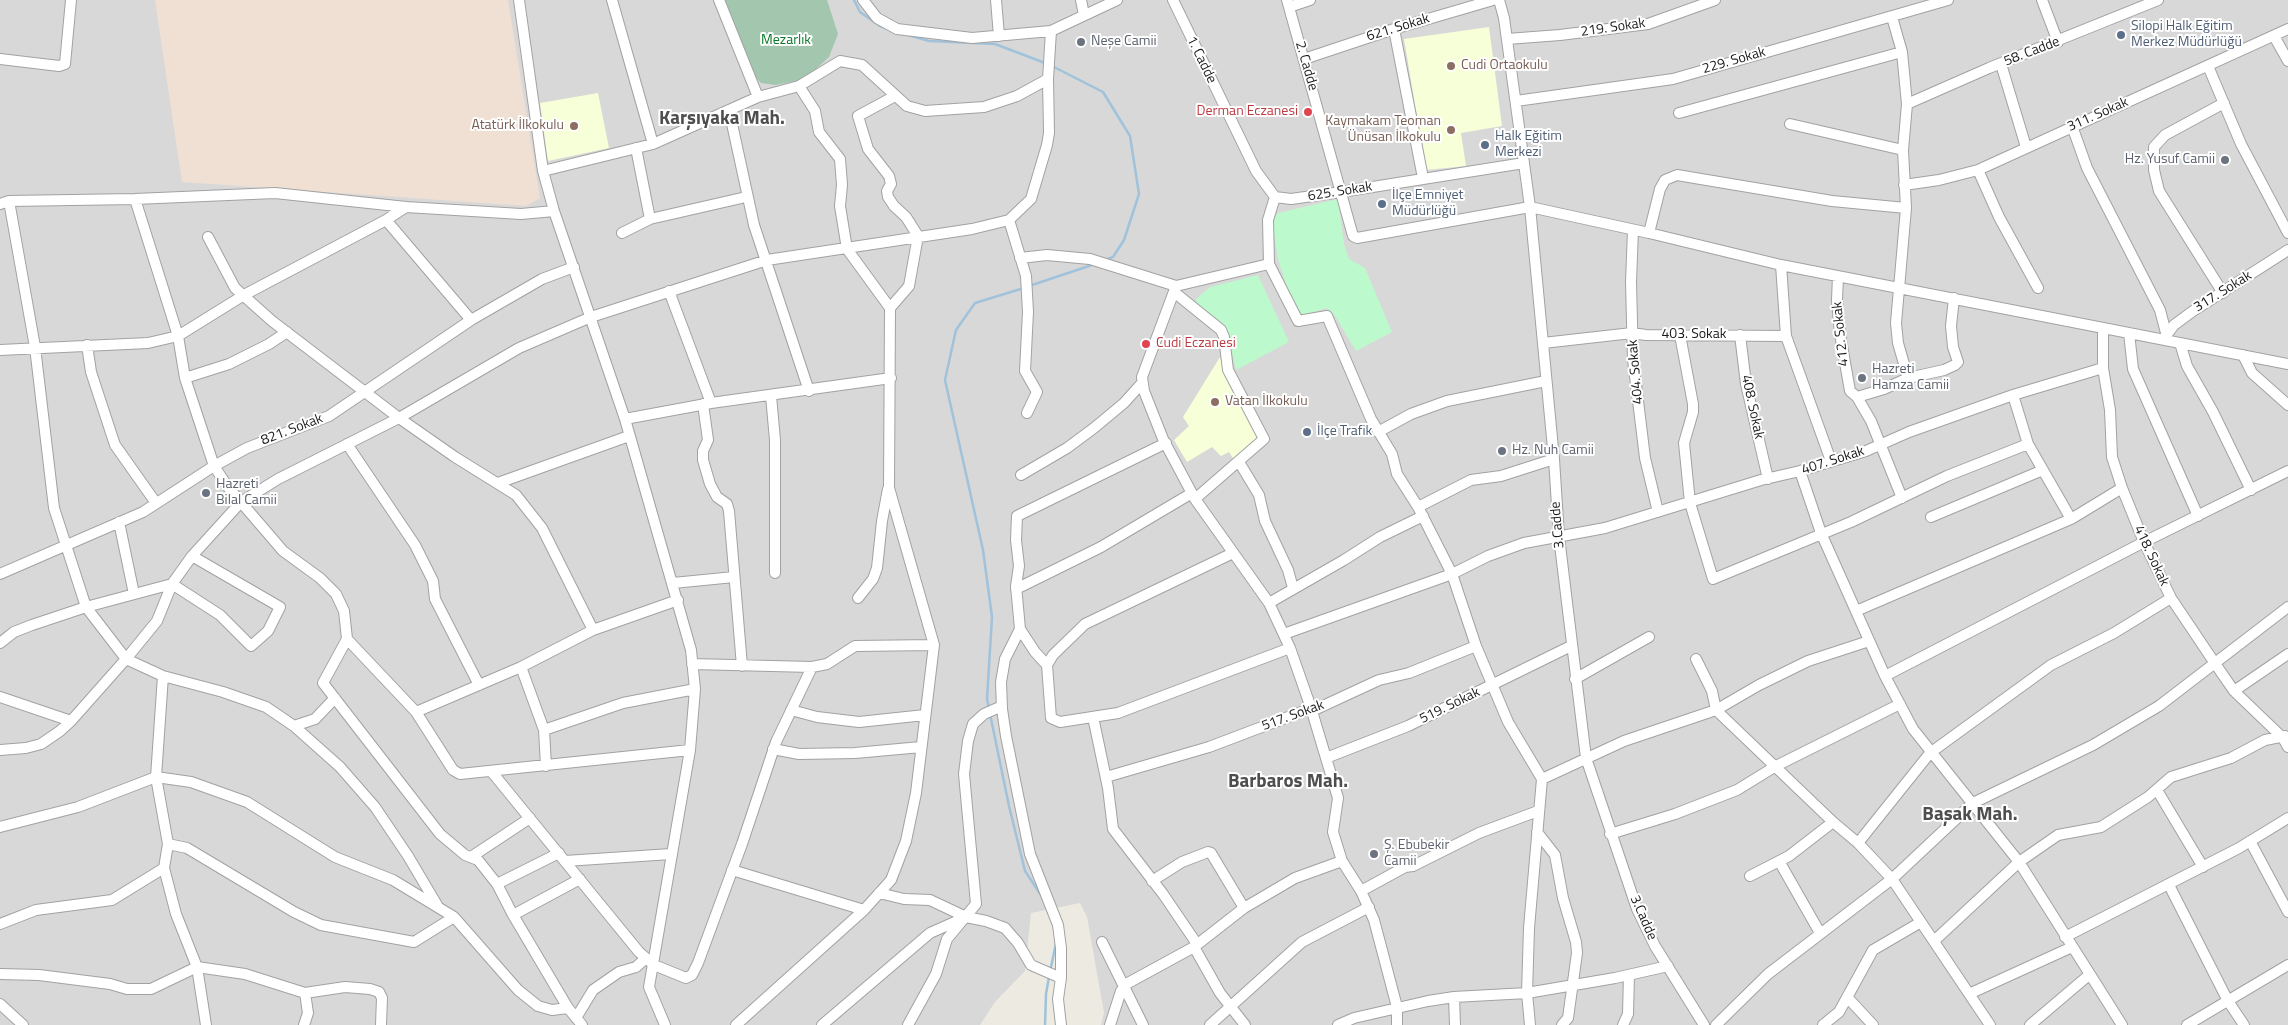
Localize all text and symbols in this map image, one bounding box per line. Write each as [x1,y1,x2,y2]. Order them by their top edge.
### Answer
street label: 621. Sokak [1364,10,1432,46]
street label: 219. Sokak [1580,15,1646,41]
place label: Silopi Halk Eğitim Merkez Müdürlüğü [2131,19,2242,52]
marker: Silopi Halk Eğitim Merkez Müdürlüğü [2115,29,2127,41]
park label: Mezarlık [761,33,811,49]
place label: Neşe Camii [1091,34,1157,50]
street label: 1. Cadde [1182,34,1220,86]
street label: 58. Cadde [2002,34,2062,70]
marker: Neşe Camii [1075,36,1087,48]
street label: 2. Cadde [1291,39,1321,93]
street label: 229. Sokak [1700,44,1768,78]
place label: Cudi Ortaokulu [1461,58,1548,74]
marker: Cudi Ortaokulu [1445,60,1457,72]
street label: 311. Sokak [2065,94,2131,136]
place label: Derman Eczanesi [1196,104,1298,120]
marker: Derman Eczanesi [1302,106,1314,118]
district label: Karşıyaka Mah. [659,108,785,130]
place label: Kaymakam Teoman Ünüsan İlkokulu [1325,114,1441,146]
place label: Atatürk İlkokulu [472,118,564,134]
marker: Atatürk İlkokulu [568,120,580,132]
marker: Kaymakam Teoman Ünüsan İlkokulu [1445,124,1457,136]
place label: Halk Eğitim Merkezi [1495,129,1562,162]
marker: Halk Eğitim Merkezi [1479,139,1491,151]
place label: Hz. Yusuf Camii [2125,152,2215,168]
marker: Hz. Yusuf Camii [2219,154,2231,166]
street label: 625. Sokak [1307,179,1373,205]
place label: İlçe Emniyet Müdürlüğü [1392,188,1463,220]
marker: İlçe Emniyet Müdürlüğü [1376,198,1388,210]
street label: 317. Sokak [2191,268,2255,316]
street label: 412. Sokak [1829,301,1853,367]
street label: 403. Sokak [1662,327,1726,343]
place label: Cudi Eczanesi [1156,336,1236,352]
marker: Cudi Eczanesi [1140,338,1152,350]
street label: 404. Sokak [1625,339,1647,405]
place label: Hazreti Hamza Camii [1872,362,1949,394]
marker: Hazreti Hamza Camii [1856,372,1868,384]
street label: 408. Sokak [1737,373,1767,441]
place label: Vatan İlkokulu [1225,394,1308,410]
marker: Vatan İlkokulu [1209,396,1221,408]
street label: 821. Sokak [259,411,325,449]
place label: İlçe Trafik [1317,424,1372,440]
marker: İlçe Trafik [1301,426,1313,438]
place label: Hz. Nuh Camii [1512,443,1594,459]
street label: 407. Sokak [1800,443,1866,479]
marker: Hz. Nuh Camii [1496,445,1508,457]
place label: Hazreti Bilal Camii [216,477,277,510]
marker: Hazreti Bilal Camii [200,487,212,499]
street label: 3.Cadde [1548,501,1568,549]
street label: 418. Sokak [2130,523,2172,589]
street label: 519. Sokak [1417,684,1483,728]
street label: 517. Sokak [1260,697,1326,735]
district label: Barbaros Mah. [1228,771,1348,793]
district label: Başak Mah. [1922,804,2018,826]
place label: Ş. Ebubekir Camii [1384,838,1449,870]
marker: Ş. Ebubekir Camii [1368,848,1380,860]
street label: 3.Cadde [1626,893,1660,943]

